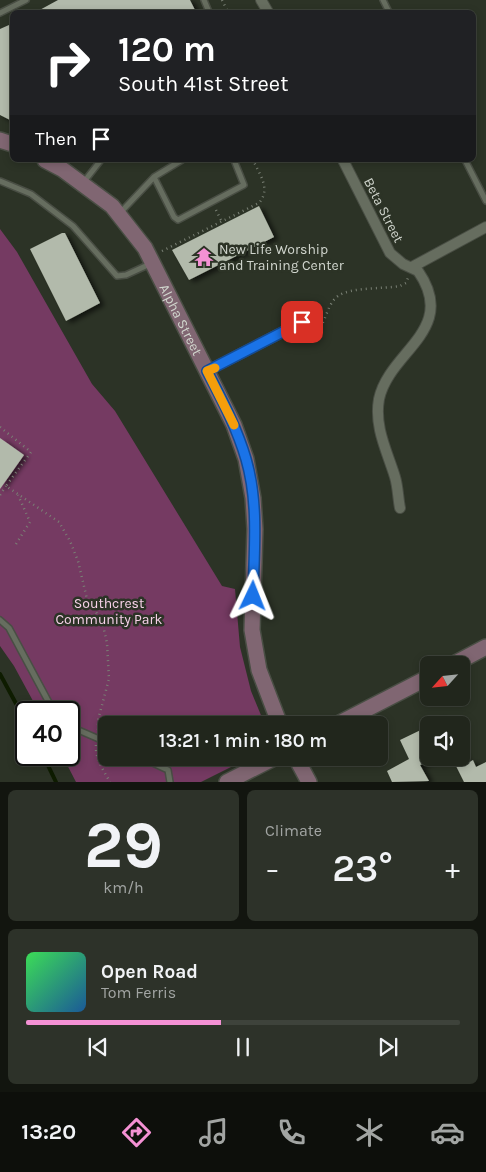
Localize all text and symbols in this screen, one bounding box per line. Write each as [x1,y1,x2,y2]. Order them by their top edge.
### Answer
text: 120 m [118,29,216,70]
icon: right [35,30,100,95]
text: South 41st Street [118,71,288,97]
icon: arrive [87,125,115,153]
text: Then [35,128,77,150]
street label: Beta Street [360,175,407,246]
place label: New Life Worship and Training Center [219,241,345,274]
temple icon: New Life Worship and Training Center [193,246,215,268]
street label: Alpha Street [155,281,206,359]
pin [281,301,323,343]
icon: arrive [288,308,316,336]
position arrow [226,569,278,621]
park label: Southcrest Community Park [55,595,163,628]
north arrow [420,656,470,706]
map controls [420,656,470,766]
speed limit sign: 40 [15,701,80,766]
button: sound [420,716,470,766]
text: 13:21 · 1 min · 180 m [159,730,327,752]
text: 29 [84,807,163,883]
text: Climate [265,821,322,840]
text: 23° [332,846,393,891]
text: − [265,852,280,885]
text: + [445,852,460,885]
text: km/h [103,878,144,897]
text: Open Road [101,961,198,983]
text: Tom Ferris [101,983,176,1002]
icon: previous [84,1033,112,1061]
icon: pause [229,1033,257,1061]
icon: next [374,1033,402,1061]
icon: directions [119,1115,154,1150]
icon: music [196,1115,231,1150]
icon: phone [274,1115,309,1150]
icon: climate [352,1115,387,1150]
icon: car [430,1115,465,1150]
text: 13:20 [21,1119,76,1145]

